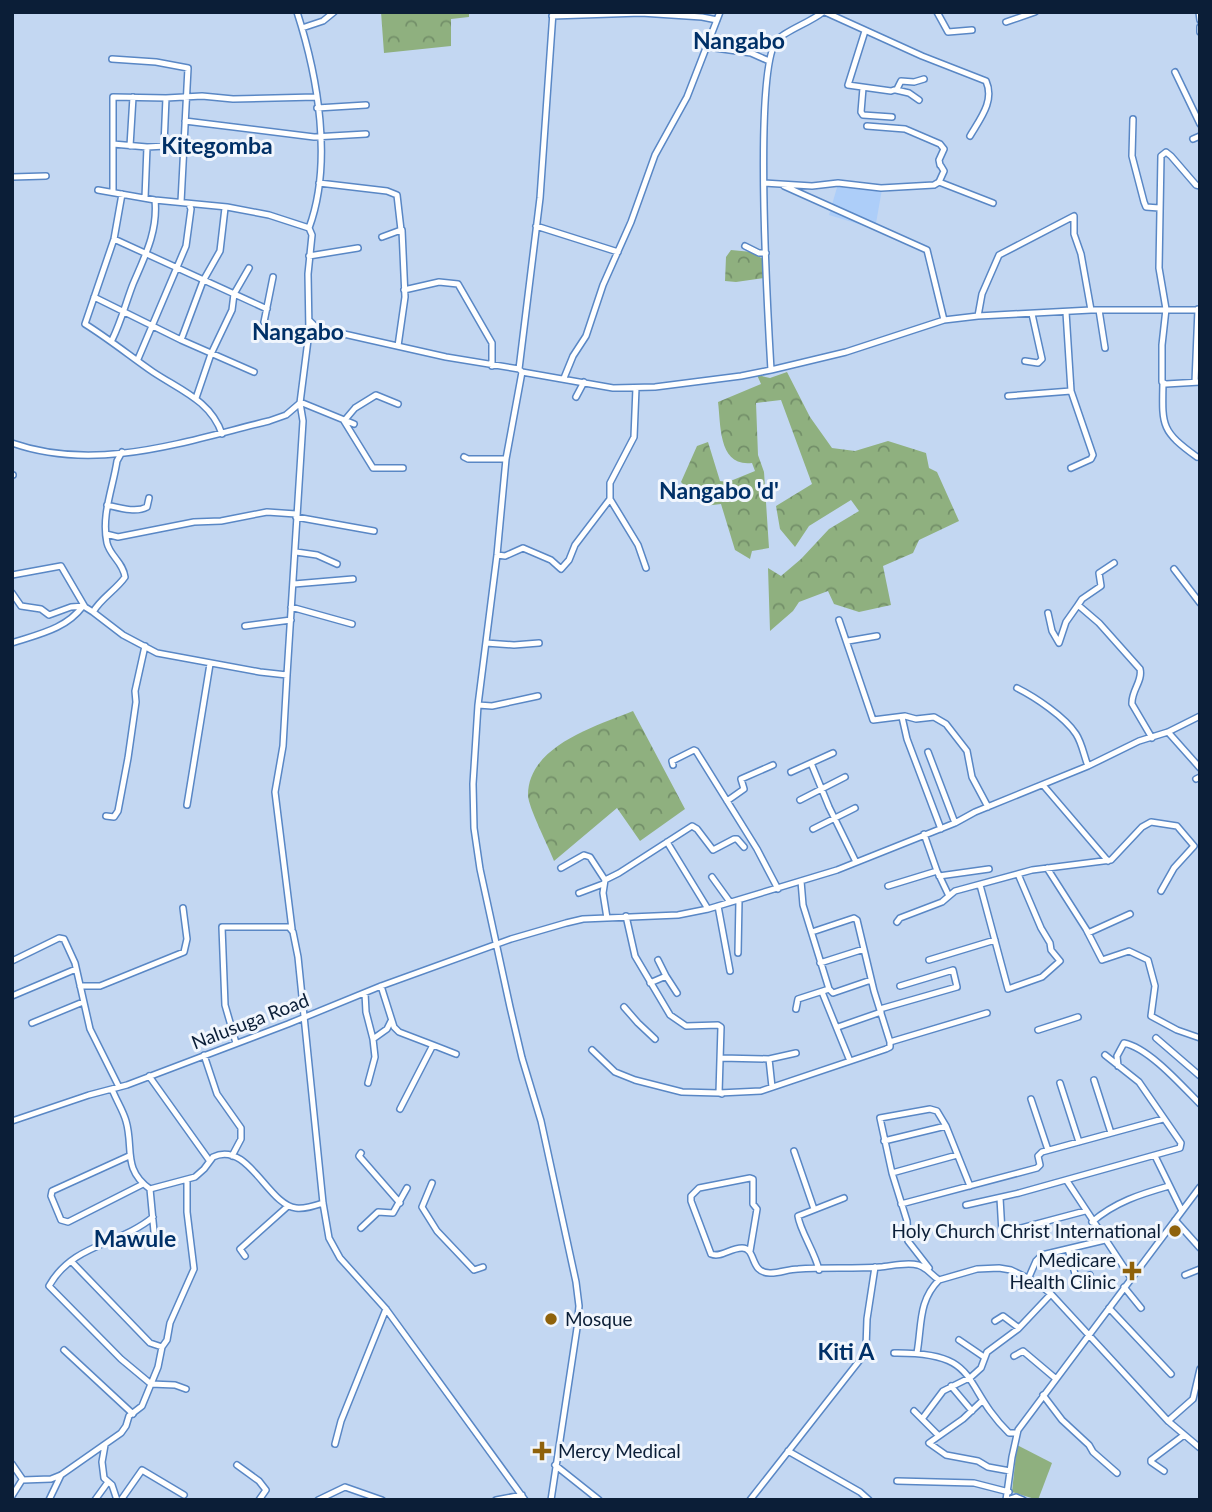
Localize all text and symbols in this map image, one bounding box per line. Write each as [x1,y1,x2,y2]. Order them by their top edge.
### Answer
district label: Nangabo [693,26,785,54]
district label: Kitegomba [161,131,273,159]
district label: Nangabo [252,317,344,345]
district label: Nangabo 'd' [659,476,779,504]
street label: Nalusuga Road [188,988,312,1053]
place label: Holy Church Christ International [891,1219,1161,1242]
marker: Holy Church Christ International [1167,1223,1183,1239]
district label: Mawule [94,1224,176,1252]
place label: Medicare Health Clinic [1010,1248,1116,1293]
marker: Medicare Health Clinic [1122,1261,1142,1281]
place label: Mosque [565,1307,633,1330]
marker: Mosque [543,1311,559,1327]
district label: Kiti A [817,1337,876,1365]
place label: Mercy Medical [558,1439,681,1462]
marker: Mercy Medical [532,1441,552,1461]

